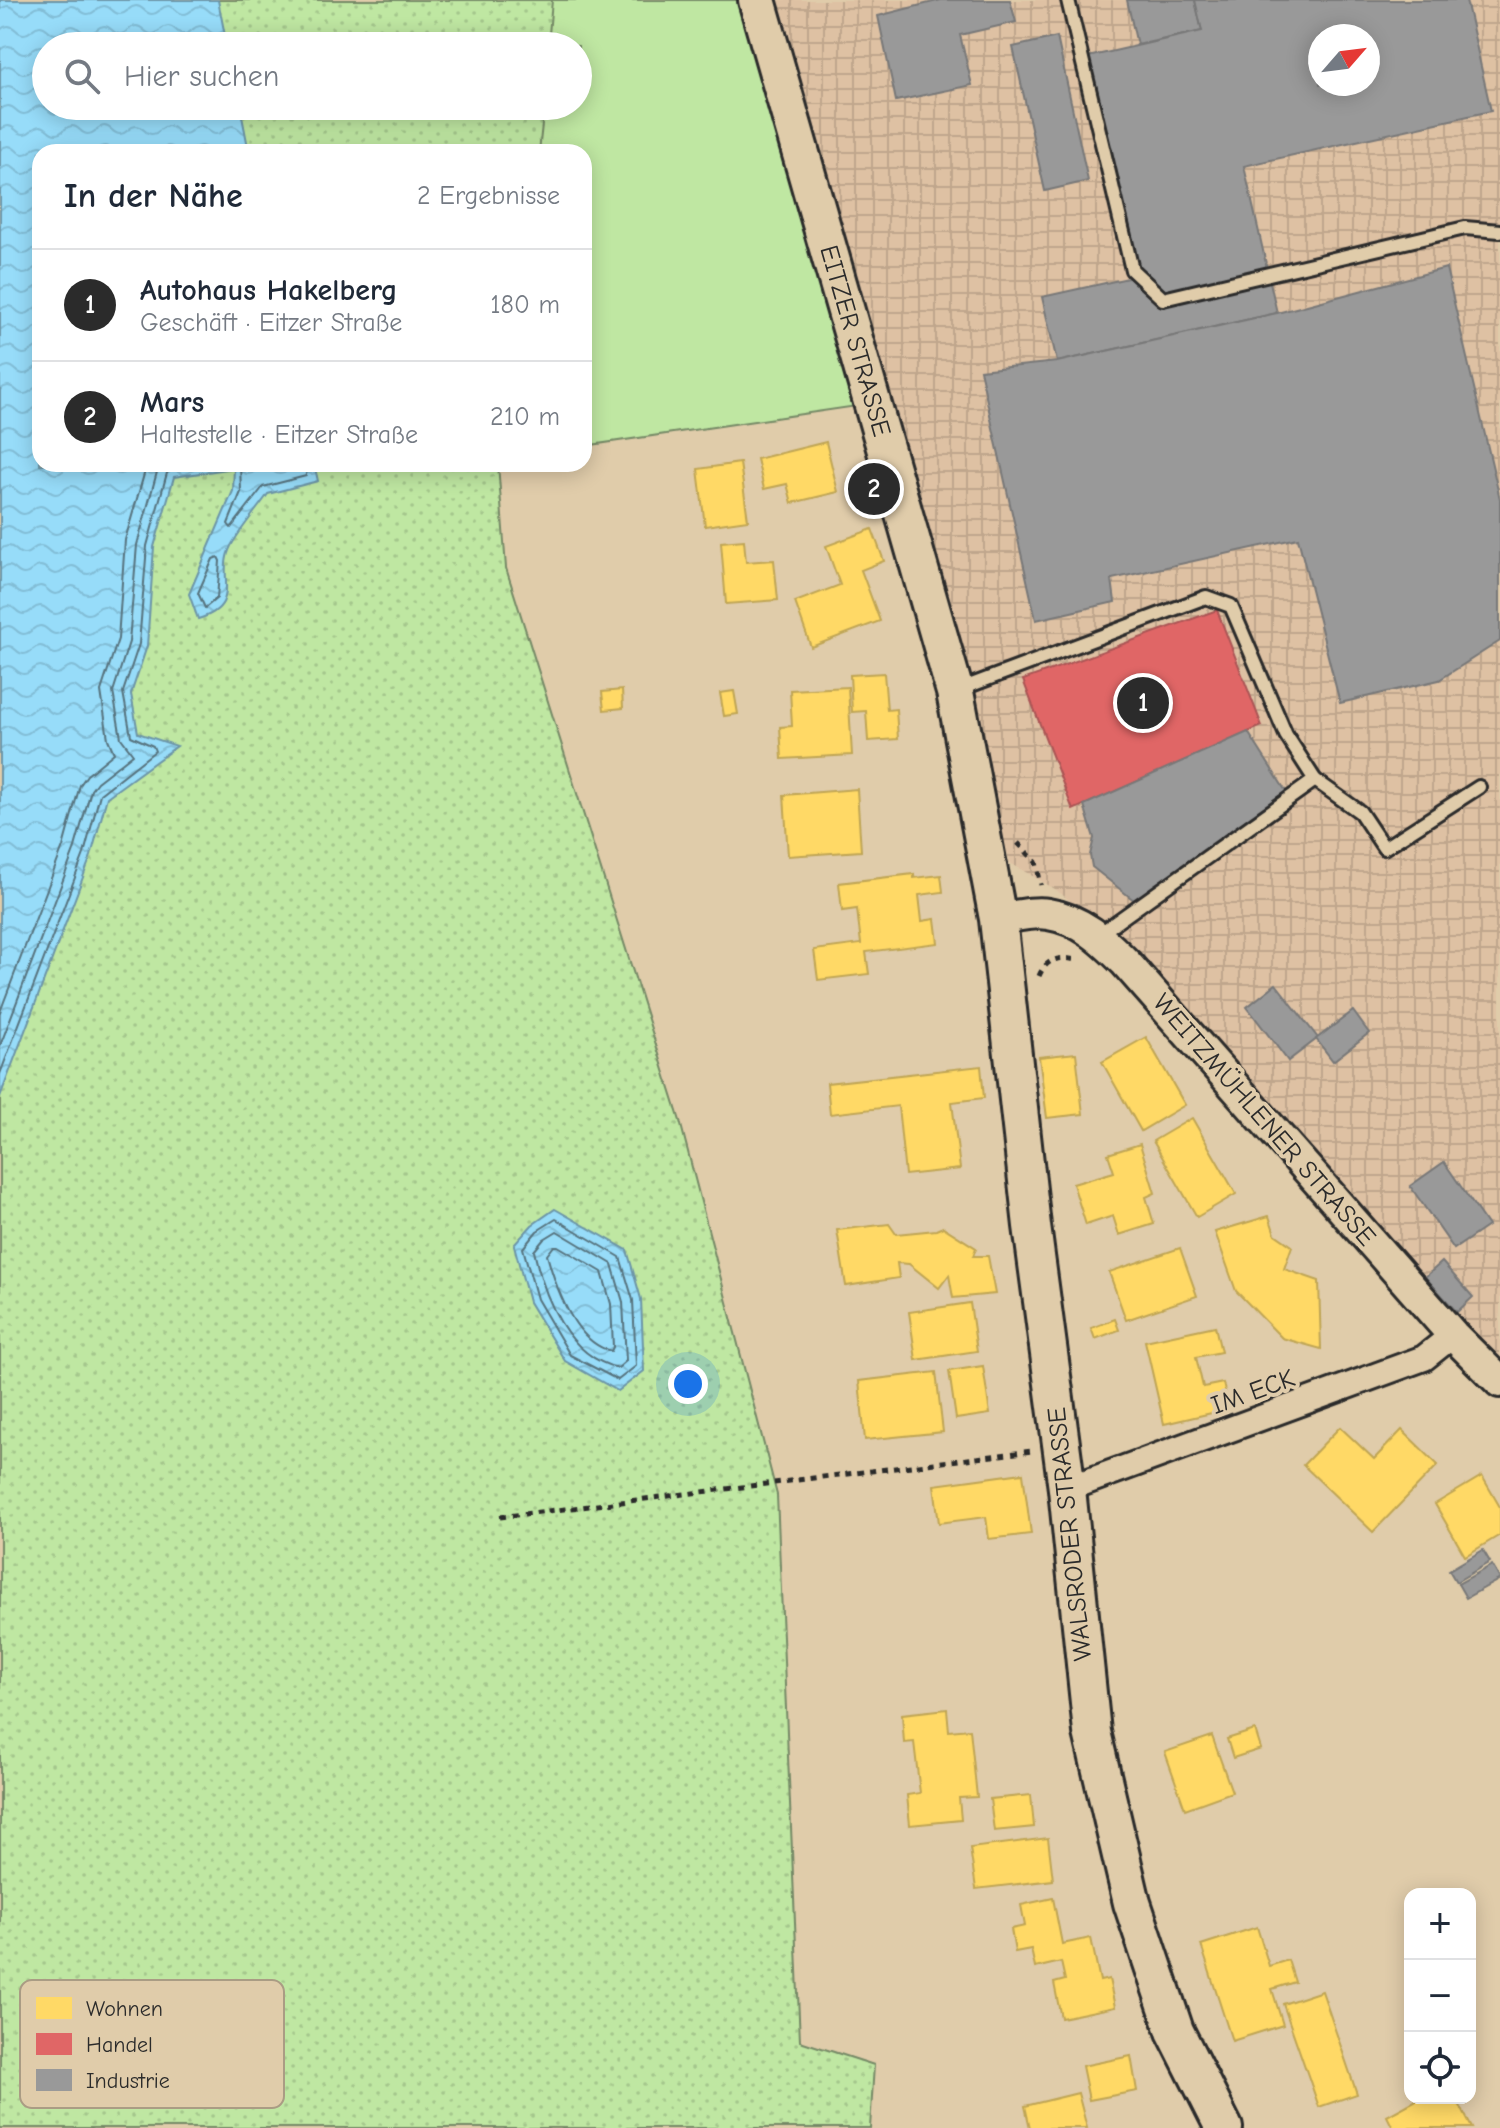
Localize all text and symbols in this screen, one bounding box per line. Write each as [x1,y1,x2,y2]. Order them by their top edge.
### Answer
north arrow [1308,24,1380,96]
search box [32,32,592,120]
icon: search [60,54,104,98]
text: Hier suchen [124,59,279,94]
text: In der Nähe [64,176,243,216]
text: 2 Ergebnisse [417,181,560,211]
street label: EITZER STRASSE [813,242,897,440]
text: Autohaus Hakelberg [140,273,398,308]
text: 1 [85,290,95,320]
text: 180 m [490,290,560,320]
text: Geschäft · Eitzer Straße [140,308,402,338]
text: Mars [140,385,204,420]
text: 2 [84,402,96,432]
text: 210 m [490,402,560,432]
text: Haltestelle · Eitzer Straße [140,420,418,450]
pin: 2 [848,459,900,519]
pin: 1 [1117,673,1169,733]
street label: WEITZMÜHLENER STRASSE [1146,988,1382,1252]
street label: IM ECK [1207,1363,1299,1421]
your location [668,1364,708,1404]
street label: WALSRODER STRASSE [1042,1406,1098,1662]
map controls [1404,1888,1476,2104]
button: + [1404,1888,1476,1960]
button: − [1404,1960,1476,2032]
legend [20,1980,284,2108]
text: Wohnen [86,1996,163,2022]
text: Handel [86,2032,153,2058]
button: locate [1404,2032,1476,2104]
text: Industrie [86,2068,170,2094]

